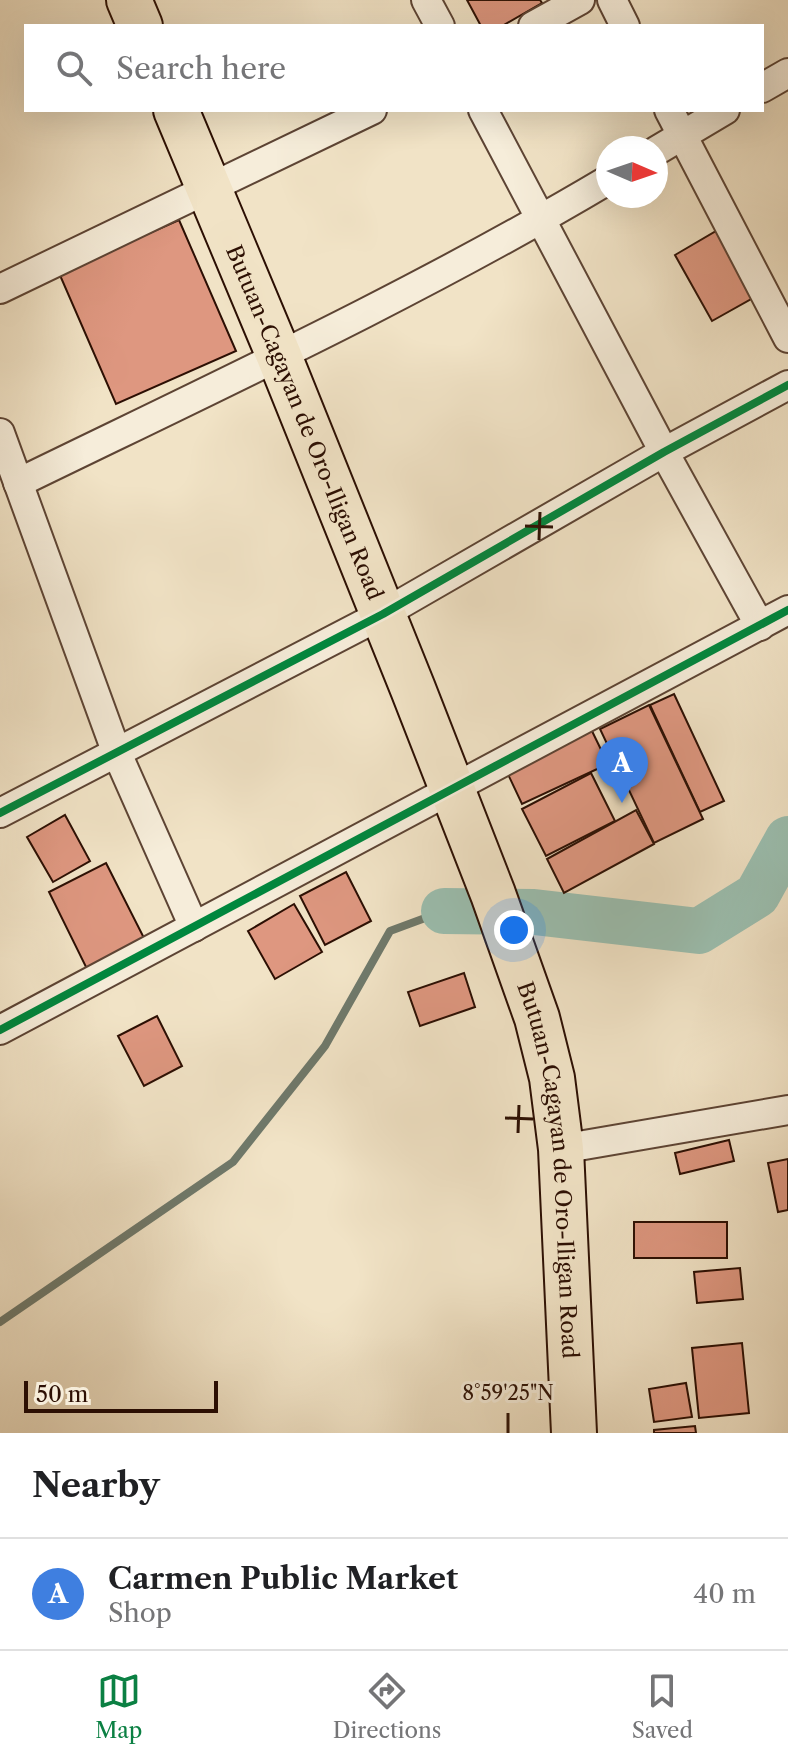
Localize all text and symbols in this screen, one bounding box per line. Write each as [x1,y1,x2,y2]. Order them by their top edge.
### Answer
search box [24,24,764,112]
icon: search [52,46,96,90]
text: Search here [116,50,286,87]
north arrow [596,136,668,208]
street label: Butuan-Cagayan de Oro-Iligan Road [220,241,389,604]
pin: A [596,737,648,803]
your location [494,910,534,950]
street label: Butuan-Cagayan de Oro-Iligan Road [511,978,584,1359]
scale bar [24,1377,218,1413]
text: 50 m [36,1381,88,1408]
text: 8°59'25"N [462,1381,554,1405]
text: Nearby [32,1464,160,1506]
text: Carmen Public Market [108,1560,458,1597]
text: A [48,1578,68,1610]
text: 40 m [693,1578,756,1610]
text: Shop [108,1597,172,1629]
tab: Map [95,1669,142,1744]
tab: Directions [333,1669,441,1744]
tab: Saved [632,1669,693,1744]

